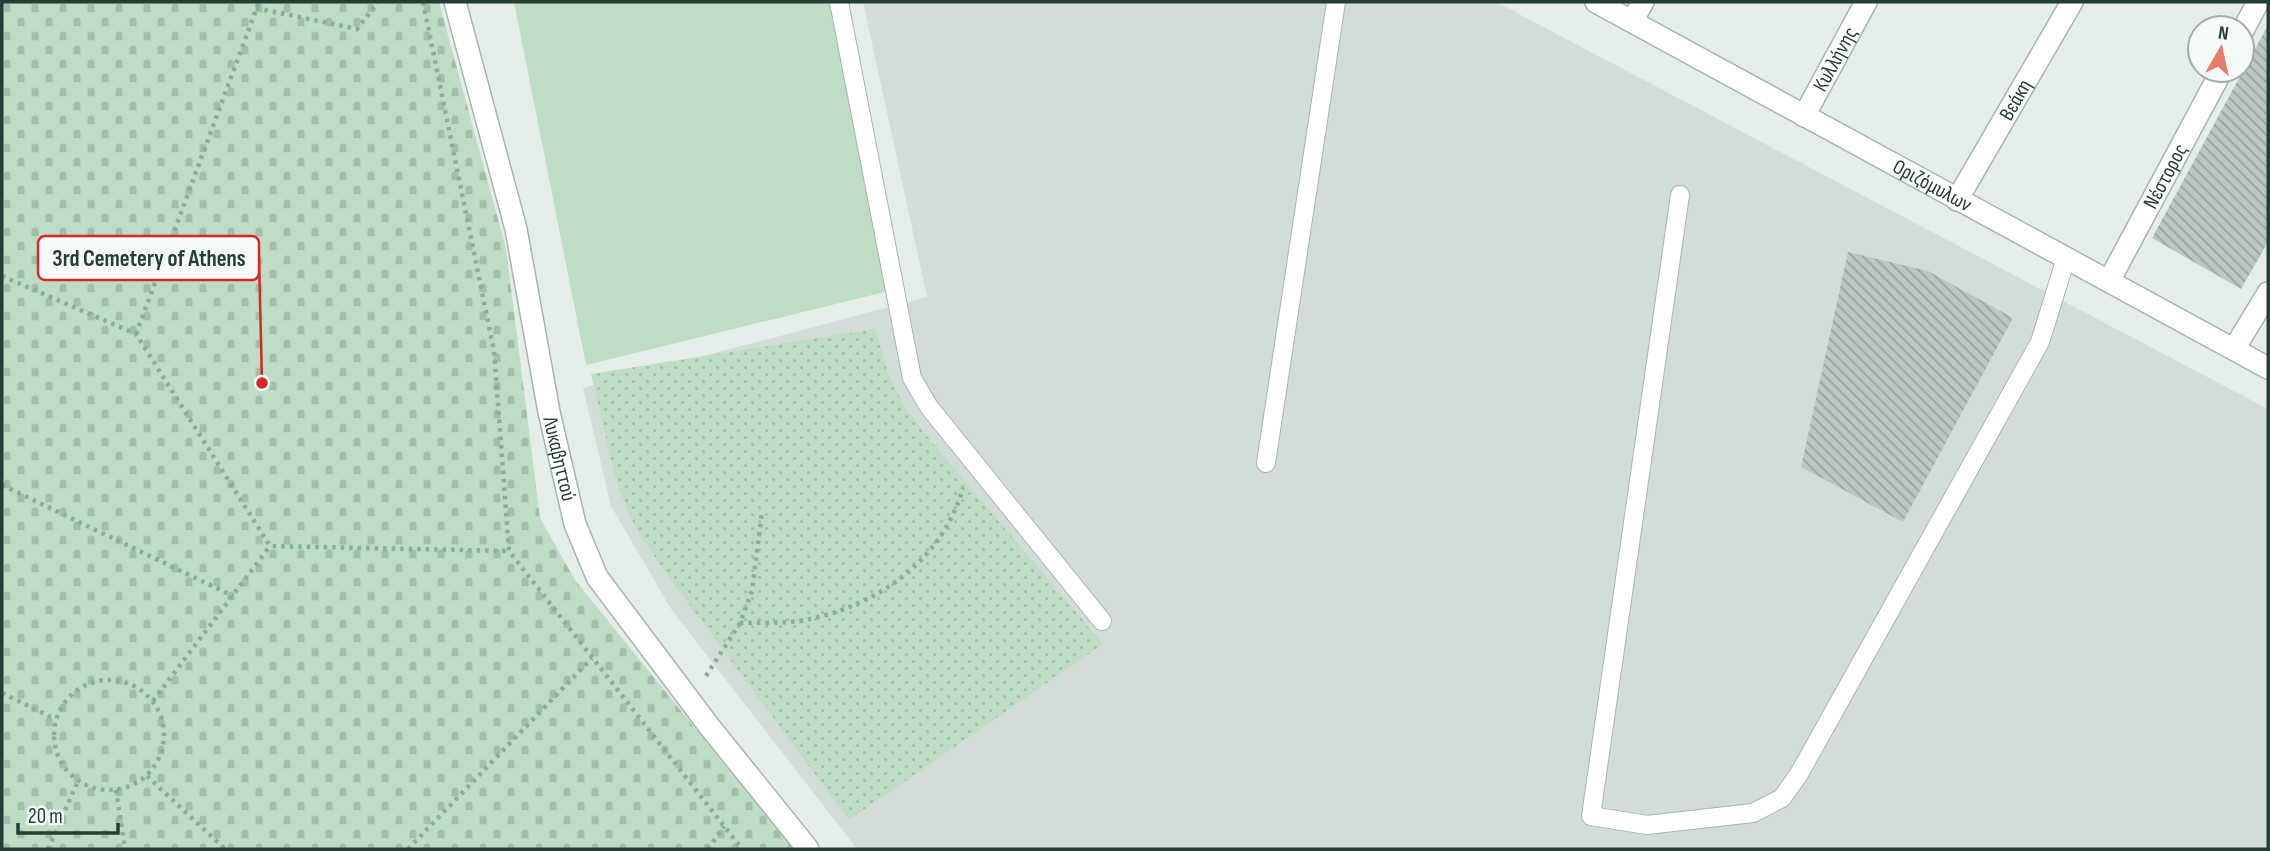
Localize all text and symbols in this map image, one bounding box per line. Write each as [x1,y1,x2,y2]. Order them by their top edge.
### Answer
north arrow [2186,14,2256,84]
text: N [2217,22,2230,46]
street label: Κυλλήνης [1808,23,1863,96]
street label: Βεάκη [1994,75,2037,125]
street label: Νέστορος [2138,140,2193,213]
street label: Οριζόμυλων [1888,154,1976,217]
callout: 3rd Cemetery of Athens [38,236,259,280]
text: 3rd Cemetery of Athens [52,245,246,273]
street label: Λυκαβηττού [537,413,581,503]
scale bar [18,792,117,836]
text: 20 m [28,804,63,829]

